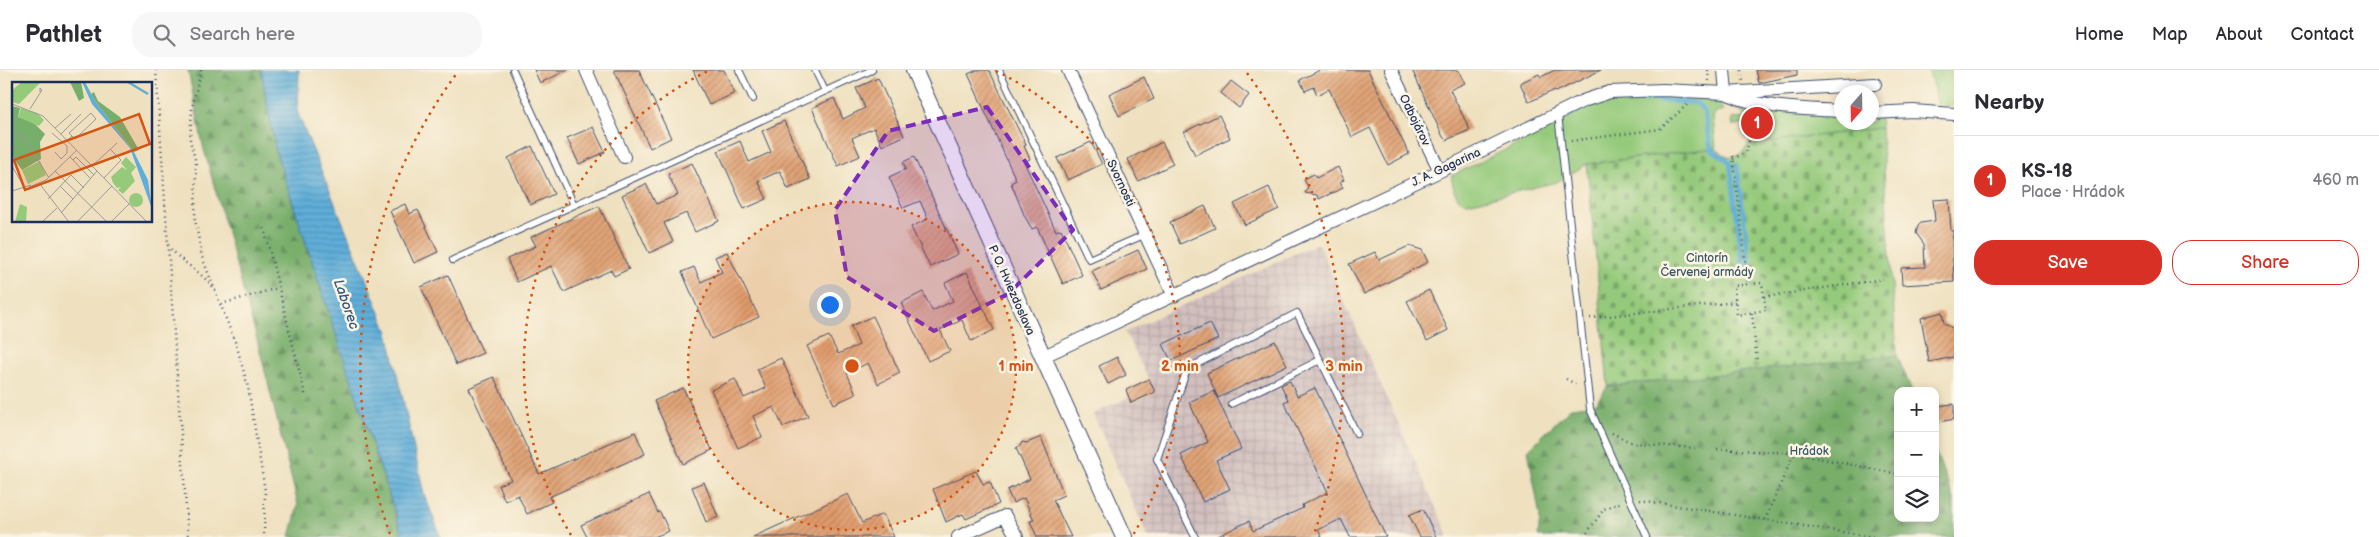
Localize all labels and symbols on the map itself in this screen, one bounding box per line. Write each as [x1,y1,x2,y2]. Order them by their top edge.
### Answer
inset map [12,82,152,222]
north arrow [1834,85,1879,130]
street label: Odbojárov [1396,92,1434,149]
pin: 1 [1741,104,1773,142]
street label: J. A. Gagarina [1409,145,1483,190]
street label: Svornosti [1103,157,1138,209]
street label: P. O. Hviezdoslava [985,243,1038,338]
park label: Cintorín Červenej armády [1661,251,1754,280]
water label: Laborec [330,277,363,332]
your location [817,292,843,318]
centre of rings [843,357,861,375]
text: 1 min [998,357,1034,376]
text: 2 min [1161,357,1199,376]
text: 3 min [1325,357,1363,376]
park label: Hrádok [1789,444,1829,459]

